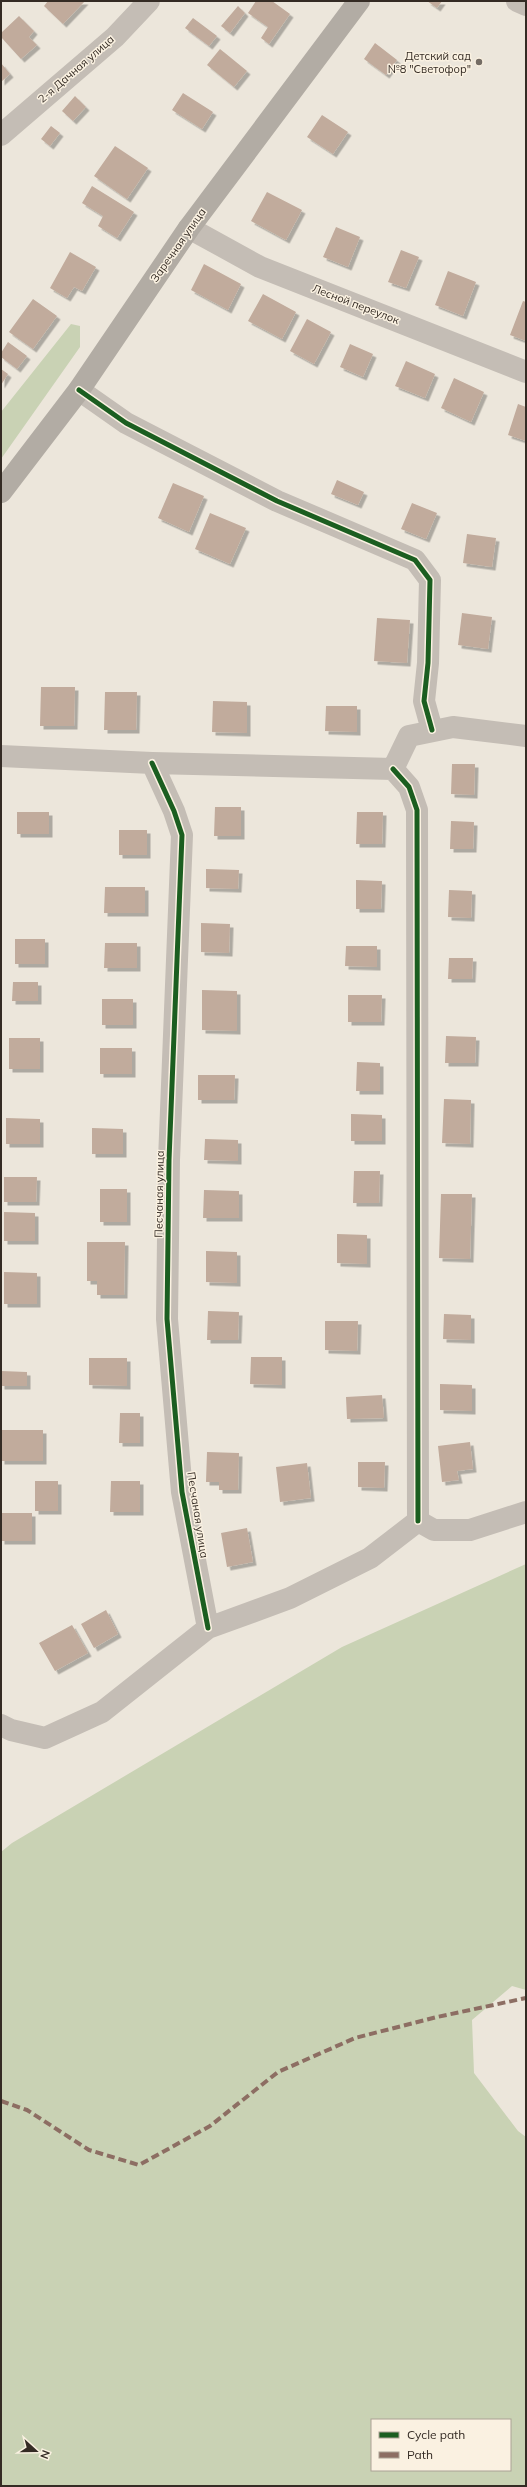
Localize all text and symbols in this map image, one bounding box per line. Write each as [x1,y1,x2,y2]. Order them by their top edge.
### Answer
street label: 2-я Дачная улица [35,32,117,106]
place label: Детский сад №8 "Светофор" [388,49,471,76]
marker: Детский сад №8 "Светофор" [474,57,484,67]
street label: Заречная улица [147,205,209,285]
street label: Лесной переулок [310,281,402,327]
street label: Песчаная улица [151,1150,167,1238]
street label: Песчаная улица [184,1471,212,1559]
legend [371,2419,511,2471]
text: Cycle path [407,2427,465,2442]
north arrow [16,2431,56,2471]
text: Path [407,2447,433,2462]
text: N [37,2448,53,2461]

